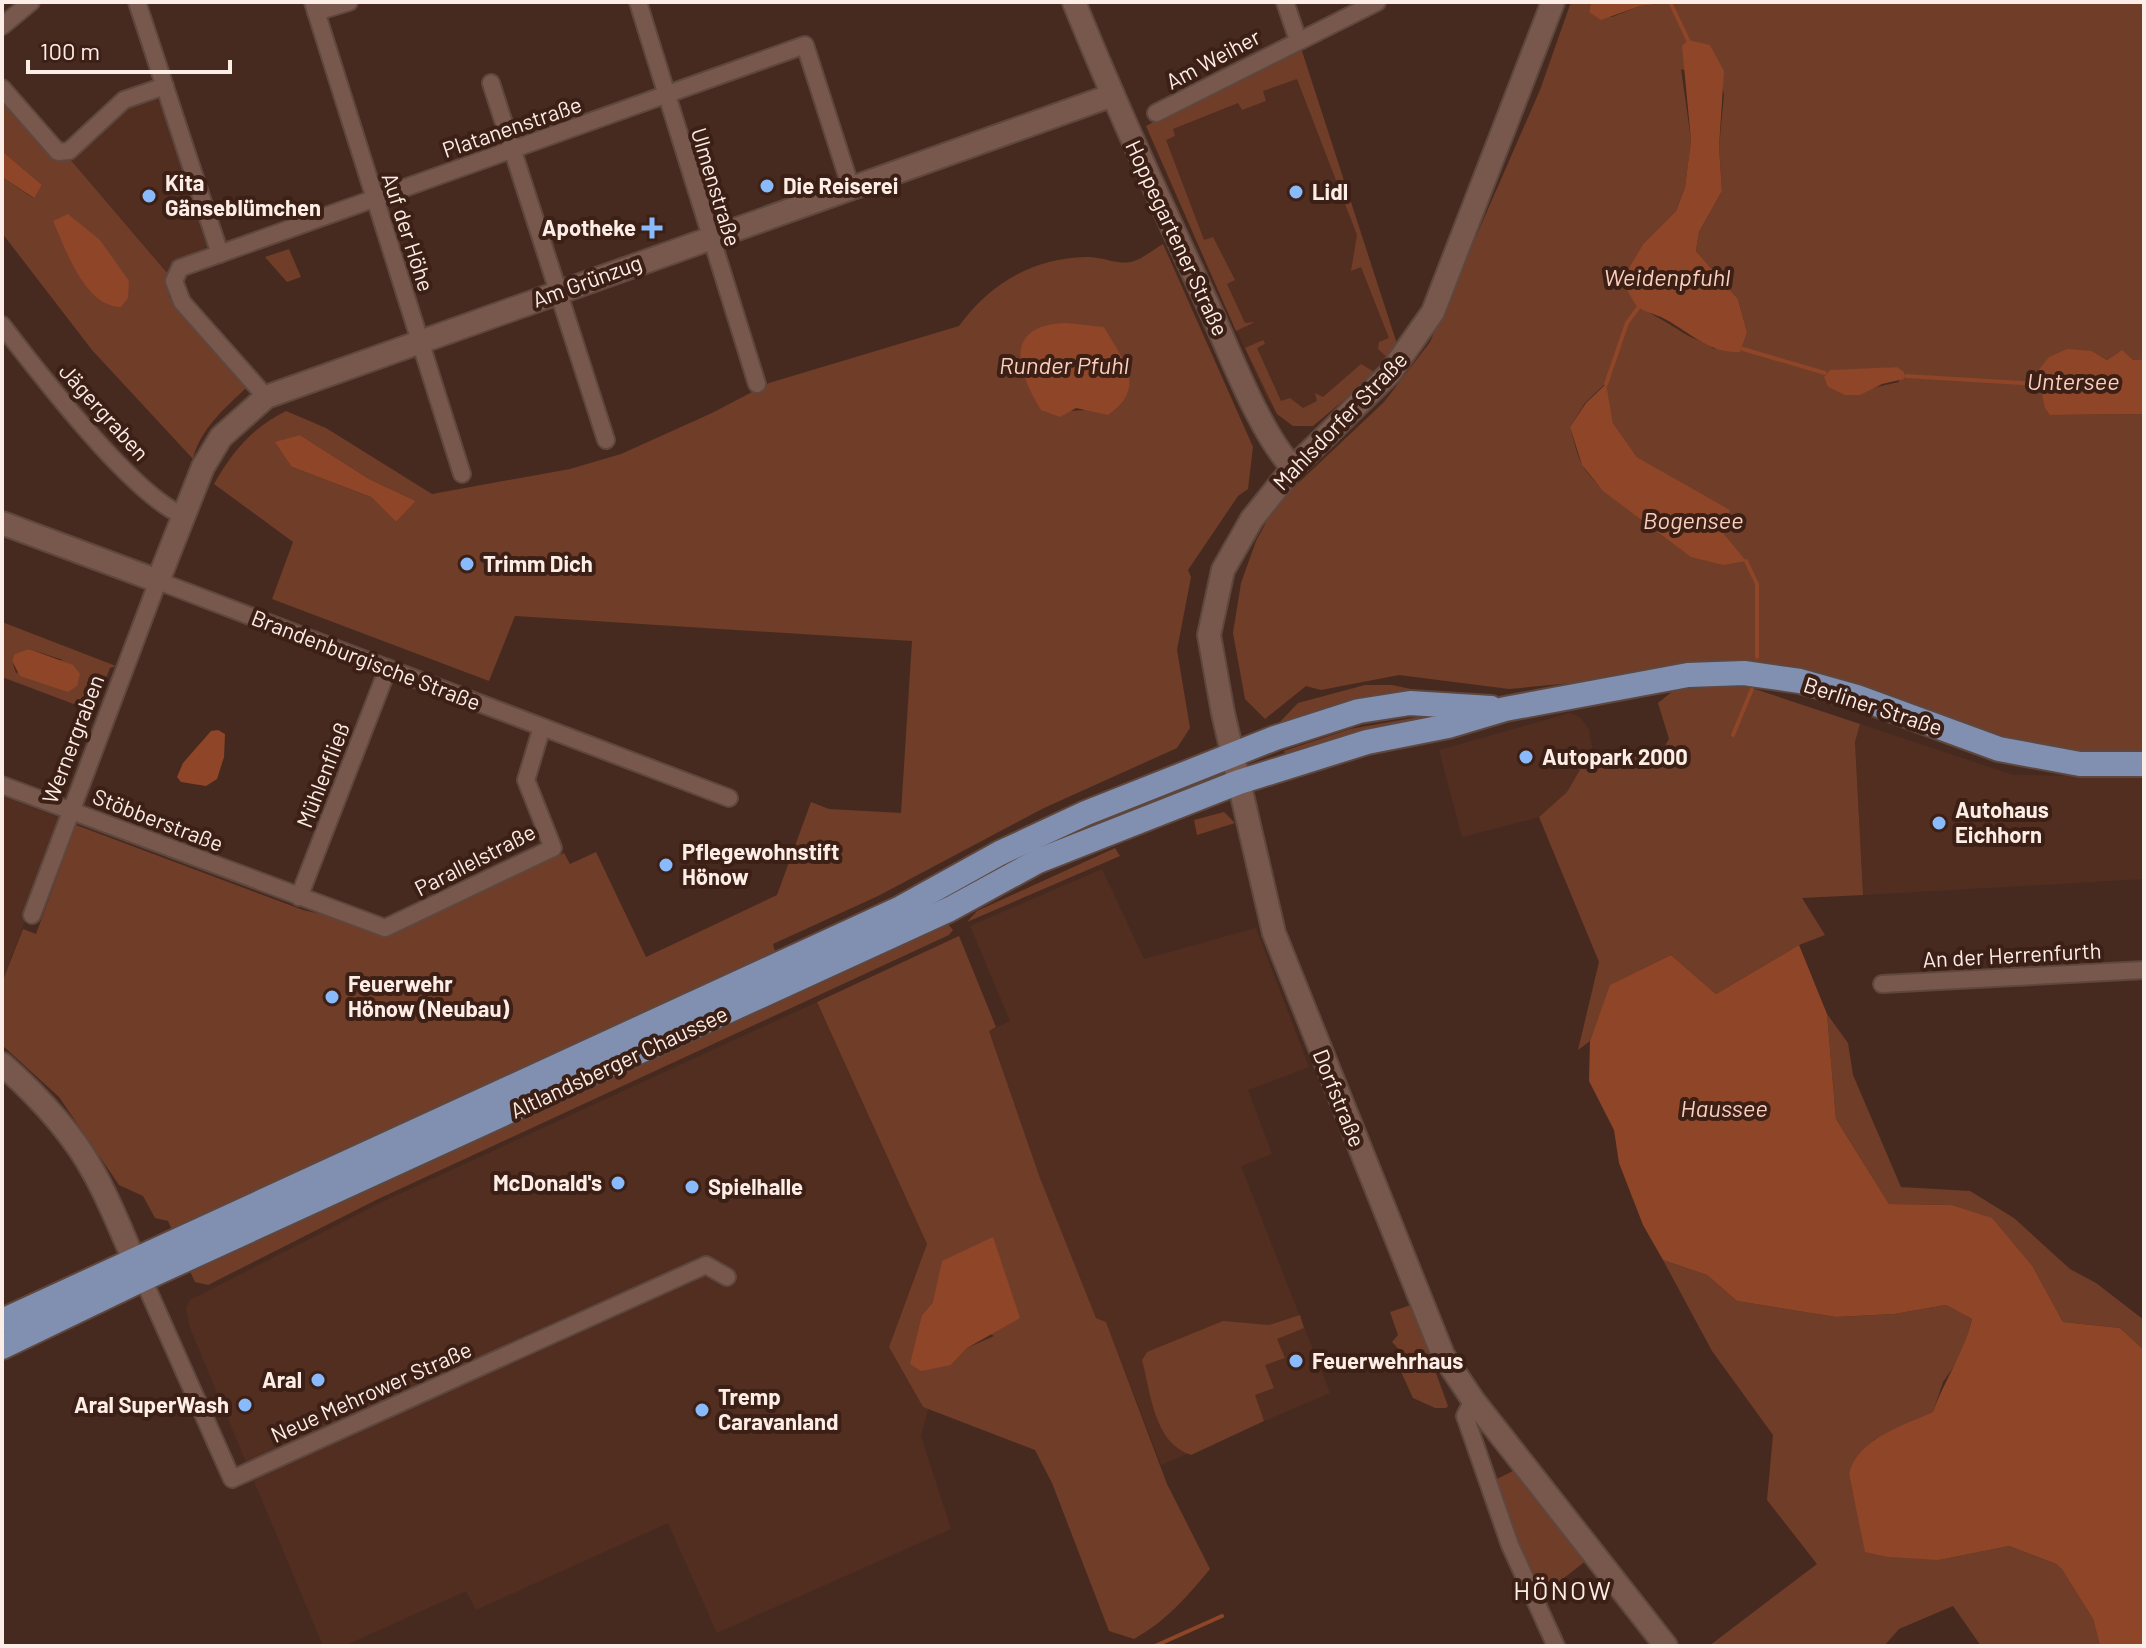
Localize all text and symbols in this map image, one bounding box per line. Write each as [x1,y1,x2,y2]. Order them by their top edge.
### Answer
street label: Am Weiher [1161,22,1264,94]
scale bar [28,24,230,74]
text: 100 m [40,36,100,65]
street label: Platanenstraße [439,90,585,162]
street label: Ulmenstraße [687,124,747,249]
street label: Hoppegartener Straße [1121,136,1235,340]
place label: Kita Gänseblümchen [165,169,321,220]
street label: Auf der Höhe [378,169,440,294]
place label: Die Reiserei [783,172,898,198]
marker: Die Reiserei [758,177,776,195]
place label: Lidl [1312,178,1348,204]
marker: Lidl [1287,183,1305,201]
marker: Kita Gänseblümchen [140,187,158,205]
place label: Apotheke [542,214,636,240]
marker: Apotheke [643,219,661,237]
street label: Am Grünzug [528,248,645,312]
water label: Weidenpfuhl [1604,262,1731,291]
street label: Mahlsdorfer Straße [1267,346,1412,495]
water label: Runder Pfuhl [999,350,1130,379]
street label: Jägergraben [54,357,155,465]
water label: Untersee [2027,366,2119,395]
water label: Bogensee [1643,505,1743,534]
place label: Trimm Dich [483,550,593,576]
marker: Trimm Dich [458,555,476,573]
street label: Brandenburgische Straße [248,603,484,715]
street label: Berliner Straße [1801,670,1946,740]
street label: Wernergraben [36,671,108,807]
street label: Mühlenfließ [290,718,354,831]
place label: Autopark 2000 [1542,743,1688,769]
marker: Autopark 2000 [1517,748,1535,766]
street label: Stöbberstraße [89,782,227,856]
place label: Autohaus Eichhorn [1955,796,2049,847]
marker: Autohaus Eichhorn [1930,814,1948,832]
street label: Parallelstraße [410,818,539,901]
place label: Pflegewohnstift Hönow [682,838,839,889]
marker: Pflegewohnstift Hönow [657,856,675,874]
street label: An der Herrenfurth [1922,936,2102,972]
place label: Feuerwehr Hönow (Neubau) [348,970,509,1021]
marker: Feuerwehr Hönow (Neubau) [323,988,341,1006]
street label: Altlandsberger Chaussee [506,999,731,1123]
street label: Dorfstraße [1309,1045,1371,1150]
water label: Haussee [1680,1093,1768,1122]
place label: McDonald's [493,1169,602,1195]
place label: Spielhalle [708,1173,803,1199]
marker: McDonald's [609,1174,627,1192]
marker: Spielhalle [683,1178,701,1196]
street label: Neue Mehrower Straße [266,1335,475,1447]
place label: Feuerwehrhaus [1312,1347,1463,1373]
marker: Feuerwehrhaus [1287,1352,1305,1370]
place label: Aral [262,1366,302,1392]
marker: Aral [309,1371,327,1389]
place label: Tremp Caravanland [718,1383,838,1434]
place label: Aral SuperWash [74,1391,229,1417]
marker: Aral SuperWash [236,1396,254,1414]
marker: Tremp Caravanland [693,1401,711,1419]
district label: HÖNOW [1513,1574,1613,1605]

